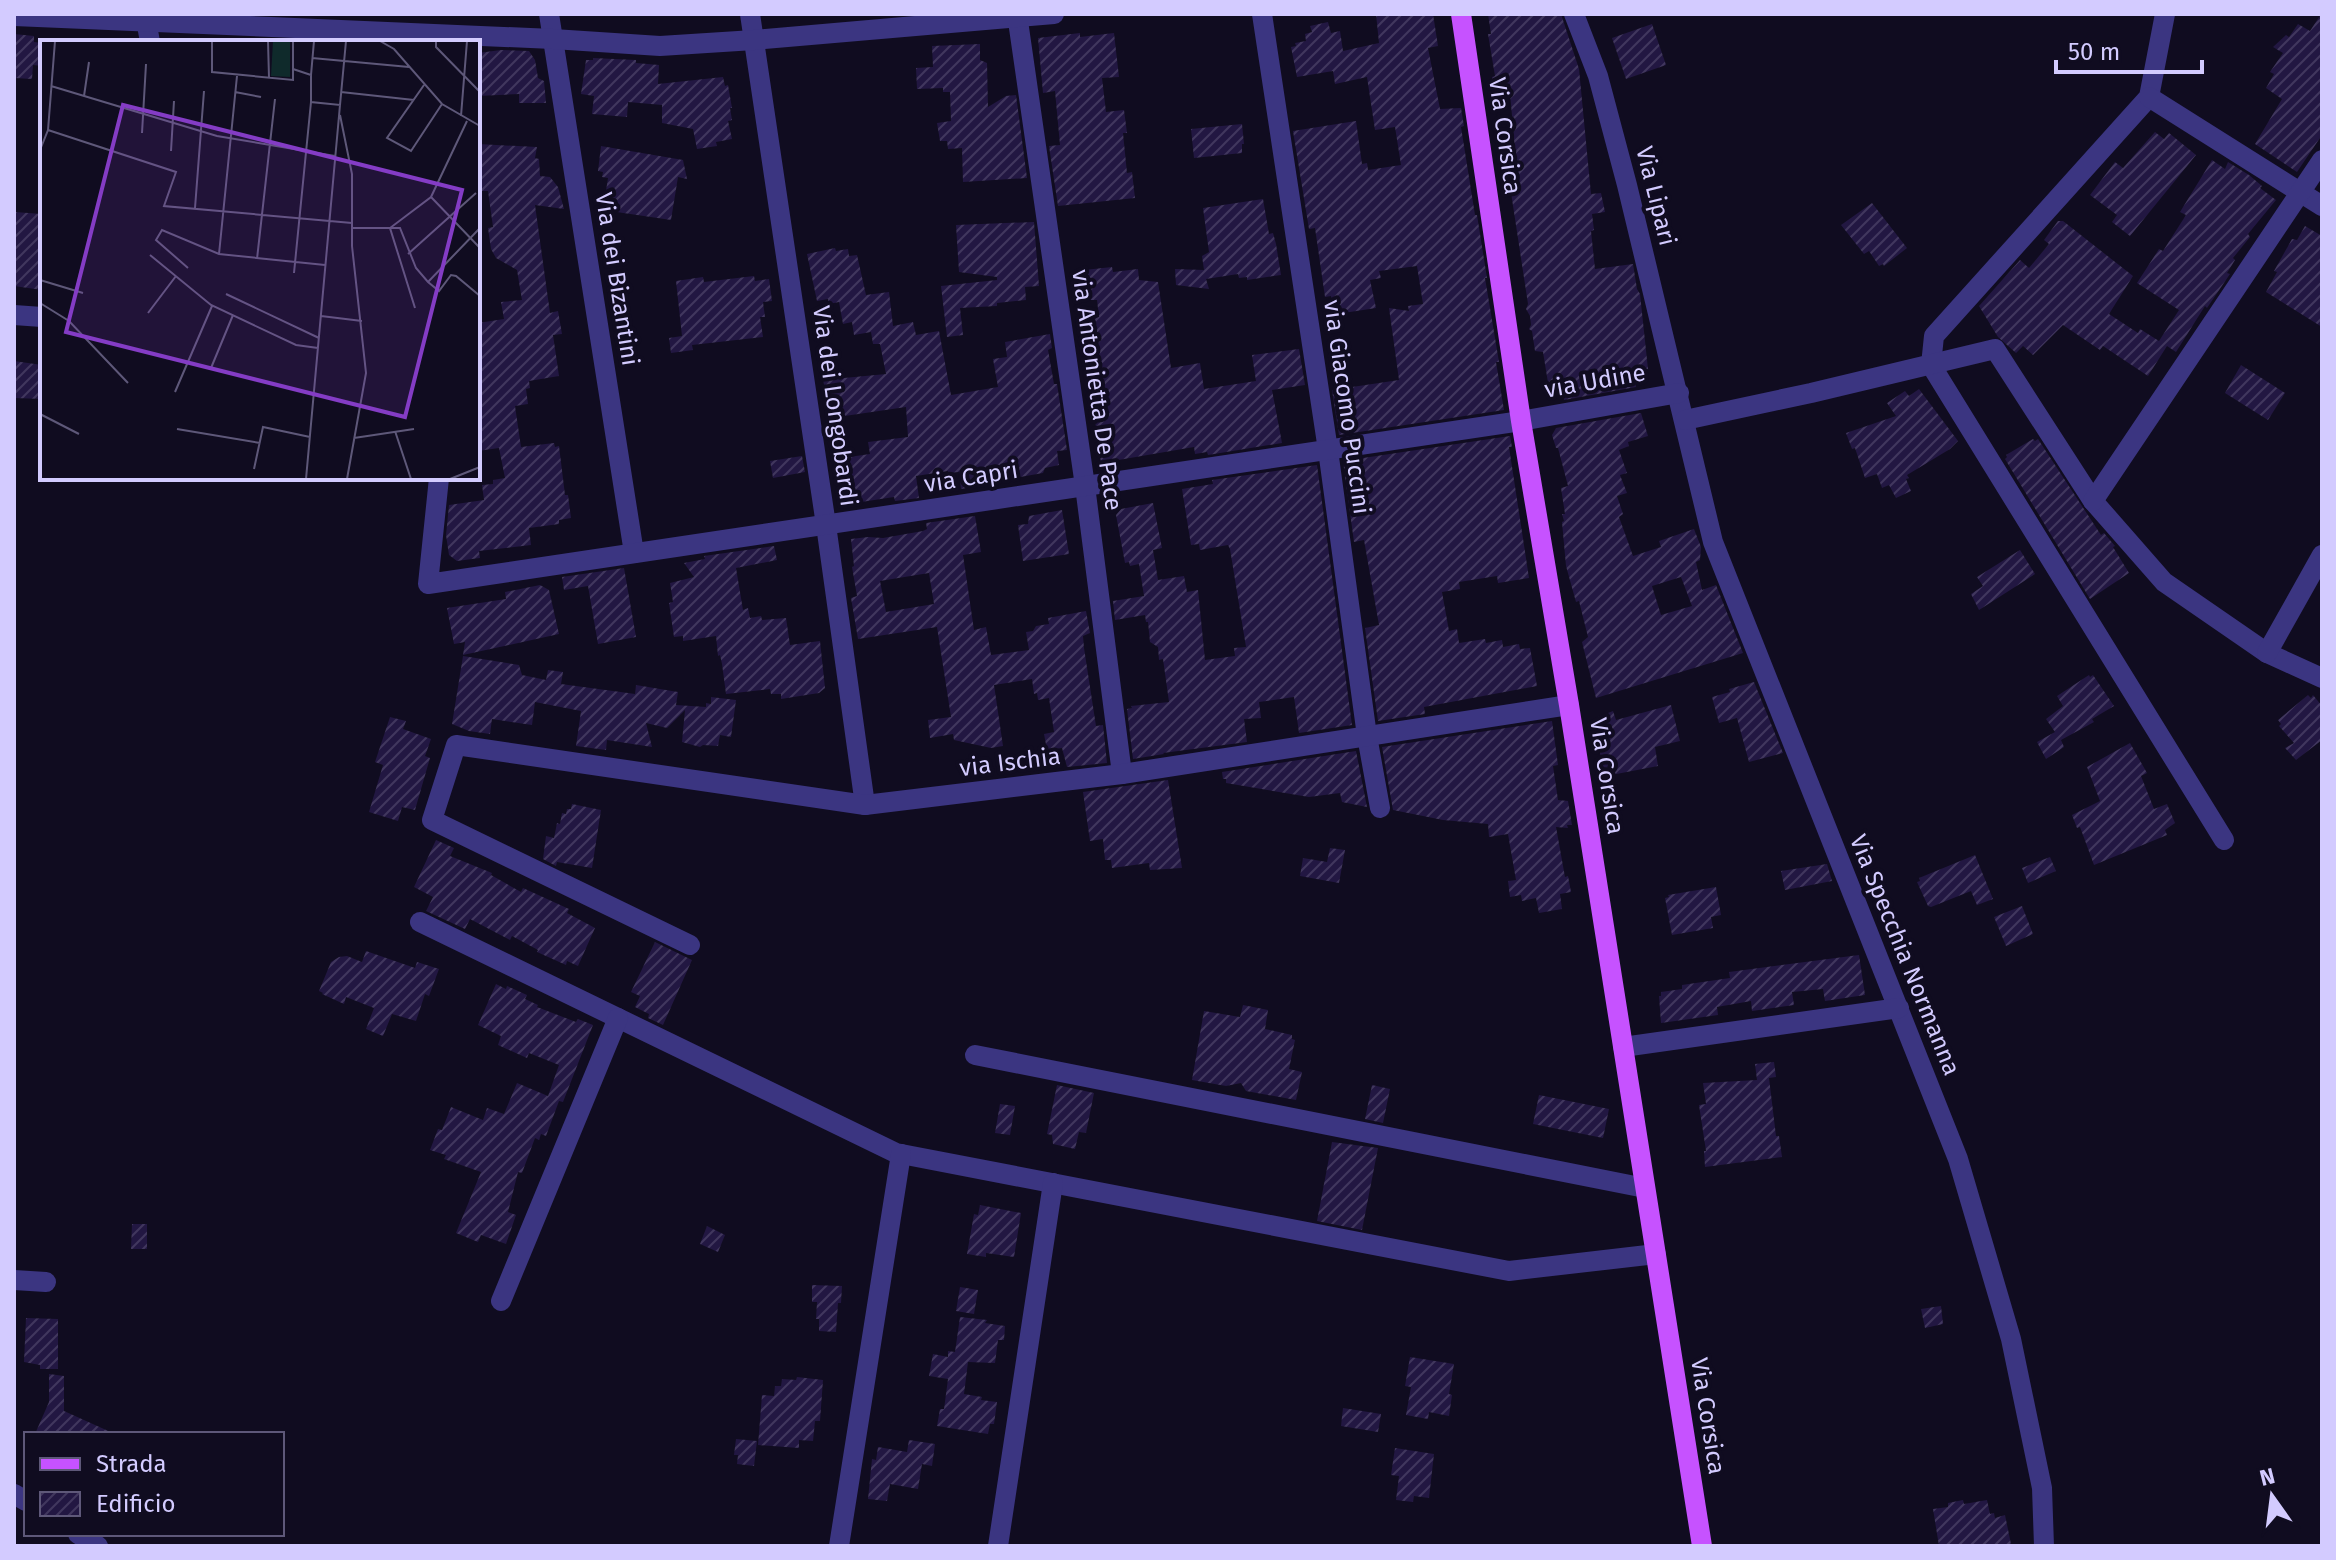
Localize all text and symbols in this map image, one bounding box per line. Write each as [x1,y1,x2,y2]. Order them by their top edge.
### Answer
scale bar [2056,24,2202,74]
text: 50 m [2068,38,2120,66]
inset map [40,40,480,480]
street label: Via Corsica [1483,76,1527,196]
street label: Via Lipari [1630,143,1682,249]
street label: Via dei Bizantini [589,190,645,368]
street label: via Antonietta De Pace [1066,268,1128,512]
street label: via Giacomo Puccini [1318,298,1376,516]
street label: Via dei Longobardi [807,304,863,508]
street label: via Udine [1542,358,1648,404]
street label: via Capri [922,456,1020,498]
street label: Via Corsica [1584,716,1630,836]
street label: via Ischia [958,742,1062,782]
street label: Via Specchia Normanna [1844,831,1966,1079]
street label: Via Corsica [1685,1356,1731,1476]
legend [24,1432,284,1536]
text: Strada [96,1450,167,1478]
north arrow [2232,1456,2312,1536]
text: N [2257,1462,2278,1492]
text: Edificio [96,1490,176,1518]

